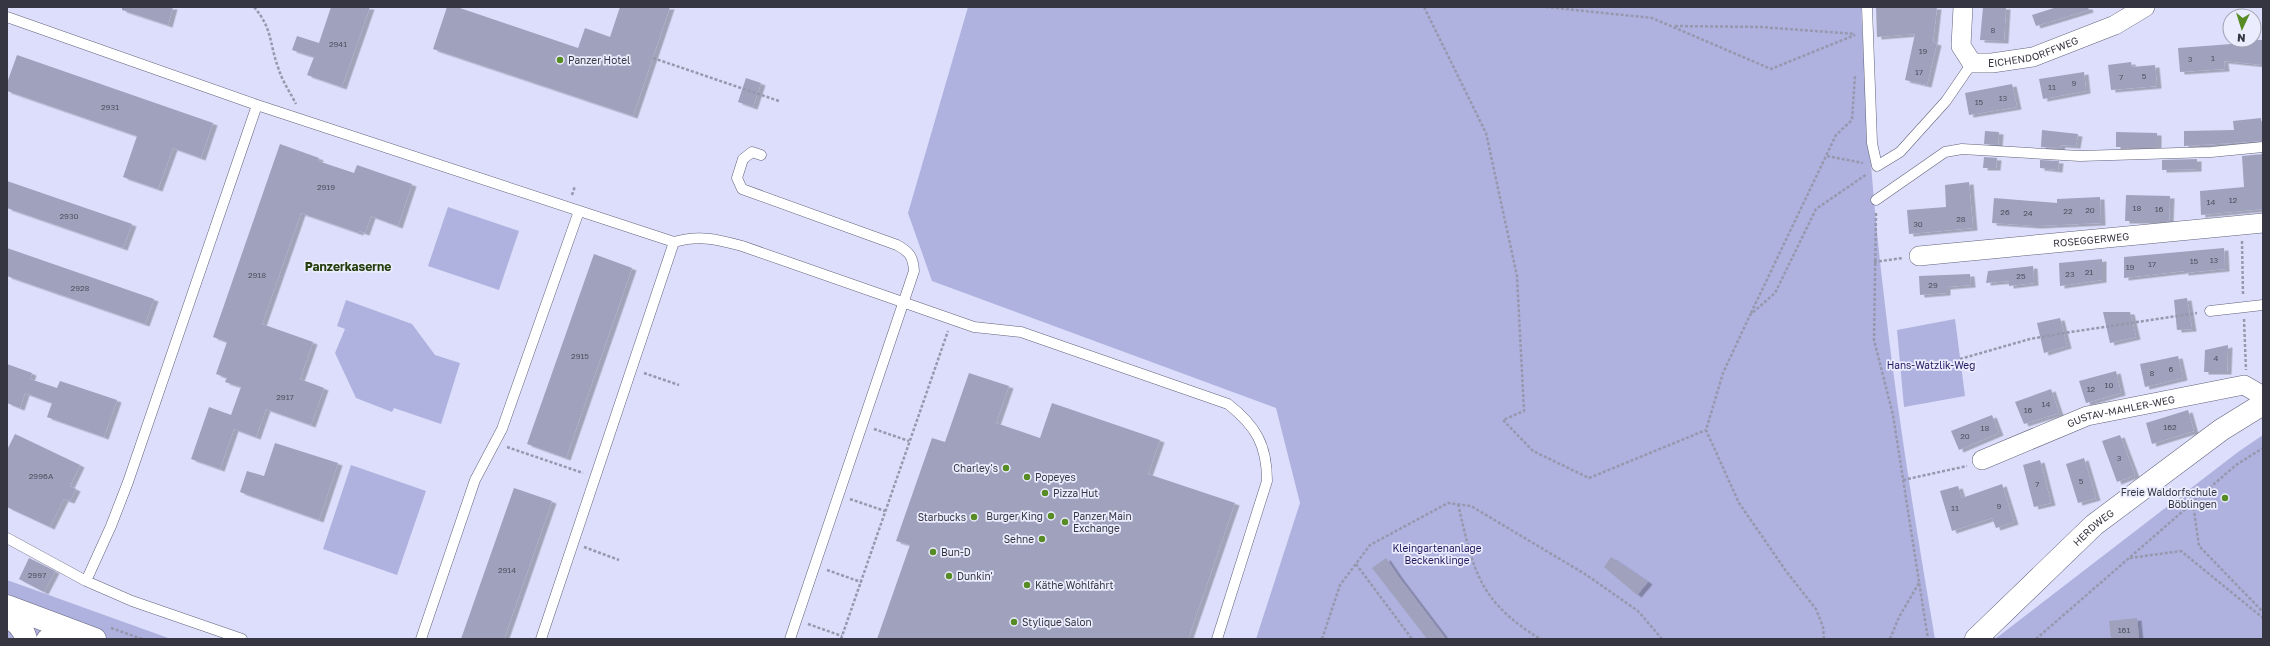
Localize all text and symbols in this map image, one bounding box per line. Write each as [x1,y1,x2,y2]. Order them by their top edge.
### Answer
north arrow [2222,8,2262,48]
house number: 8 [1991,25,1996,35]
text: N [2237,32,2246,45]
street label: EICHENDORFFWEG [1988,34,2080,69]
house number: 2941 [329,39,347,49]
house number: 19 [1919,46,1928,56]
house number: 1 [2211,53,2215,63]
place label: Panzer Hotel [568,54,630,66]
house number: 3 [2188,54,2193,64]
marker: Panzer Hotel [555,55,565,65]
house number: 17 [1915,67,1923,77]
house number: 5 [2142,71,2147,81]
house number: 7 [2119,72,2123,82]
house number: 9 [2072,78,2077,88]
house number: 11 [2048,82,2056,92]
house number: 13 [1999,93,2008,103]
house number: 15 [1975,97,1984,107]
house number: 2931 [101,102,119,112]
house number: 2919 [317,182,335,192]
house number: 12 [2229,195,2238,205]
house number: 14 [2207,197,2215,207]
house number: 18 [2133,203,2141,213]
house number: 16 [2155,204,2164,214]
house number: 20 [2085,205,2095,215]
house number: 22 [2063,206,2073,216]
house number: 26 [2000,207,2010,217]
house number: 24 [2023,208,2033,218]
house number: 2930 [59,211,79,221]
house number: 28 [1956,214,1966,224]
house number: 30 [1913,219,1923,229]
street label: ROSEGGERWEG [2053,230,2130,249]
house number: 13 [2210,255,2219,265]
house number: 15 [2190,256,2199,266]
district label: Panzerkaserne [305,259,391,274]
house number: 17 [2148,259,2156,269]
house number: 19 [2126,262,2135,272]
house number: 21 [2085,267,2093,277]
house number: 23 [2065,269,2075,279]
house number: 2918 [248,270,266,280]
house number: 25 [2016,271,2026,281]
house number: 29 [1928,280,1938,290]
house number: 2928 [71,283,90,293]
house number: 2915 [571,351,589,361]
house number: 4 [2214,353,2219,363]
park label: Hans-Watzlik-Weg [1887,359,1975,371]
house number: 6 [2169,364,2174,374]
house number: 8 [2150,368,2155,378]
house number: 10 [2105,380,2113,390]
house number: 12 [2087,384,2096,394]
house number: 2917 [276,392,294,402]
street label: GUSTAV-MAHLER-WEG [2065,393,2176,430]
house number: 14 [2042,399,2050,409]
house number: 16 [2024,405,2033,415]
house number: 162 [2163,422,2177,432]
house number: 18 [1981,423,1989,433]
house number: 20 [1960,431,1970,441]
house number: 3 [2117,453,2122,463]
place label: Charley's [953,462,998,474]
marker: Charley's [1001,463,1011,473]
house number: 2996A [29,471,54,481]
place label: Popeyes [1035,471,1076,483]
marker: Popeyes [1022,472,1032,482]
house number: 5 [2079,476,2084,486]
house number: 7 [2035,479,2039,489]
place label: Freie Waldorfschule Böblingen [2121,486,2217,510]
place label: Pizza Hut [1053,487,1098,499]
marker: Pizza Hut [1040,488,1050,498]
marker: Freie Waldorfschule Böblingen [2220,493,2230,503]
house number: 9 [1997,501,2002,511]
house number: 11 [1951,503,1959,513]
street label: HERDWEG [2070,506,2116,548]
place label: Burger King [986,510,1043,522]
place label: Panzer Main Exchange [1073,510,1132,534]
place label: Starbucks [918,511,966,523]
marker: Burger King [1046,511,1056,521]
marker: Starbucks [969,512,979,522]
marker: Panzer Main Exchange [1060,517,1070,527]
place label: Sehne [1004,533,1034,545]
marker: Sehne [1037,534,1047,544]
park label: Kleingartenanlage Beckenklinge [1393,542,1482,566]
place label: Bun-D [941,546,971,558]
marker: Bun-D [928,547,938,557]
house number: 2914 [498,565,516,575]
house number: 2997 [28,570,46,580]
place label: Dunkin' [957,570,993,582]
marker: Dunkin' [944,571,954,581]
place label: Käthe Wohlfahrt [1035,579,1114,591]
marker: Käthe Wohlfahrt [1022,580,1032,590]
place label: Stylique Salon [1022,616,1092,628]
marker: Stylique Salon [1009,617,1019,627]
house number: 161 [2118,625,2130,635]

